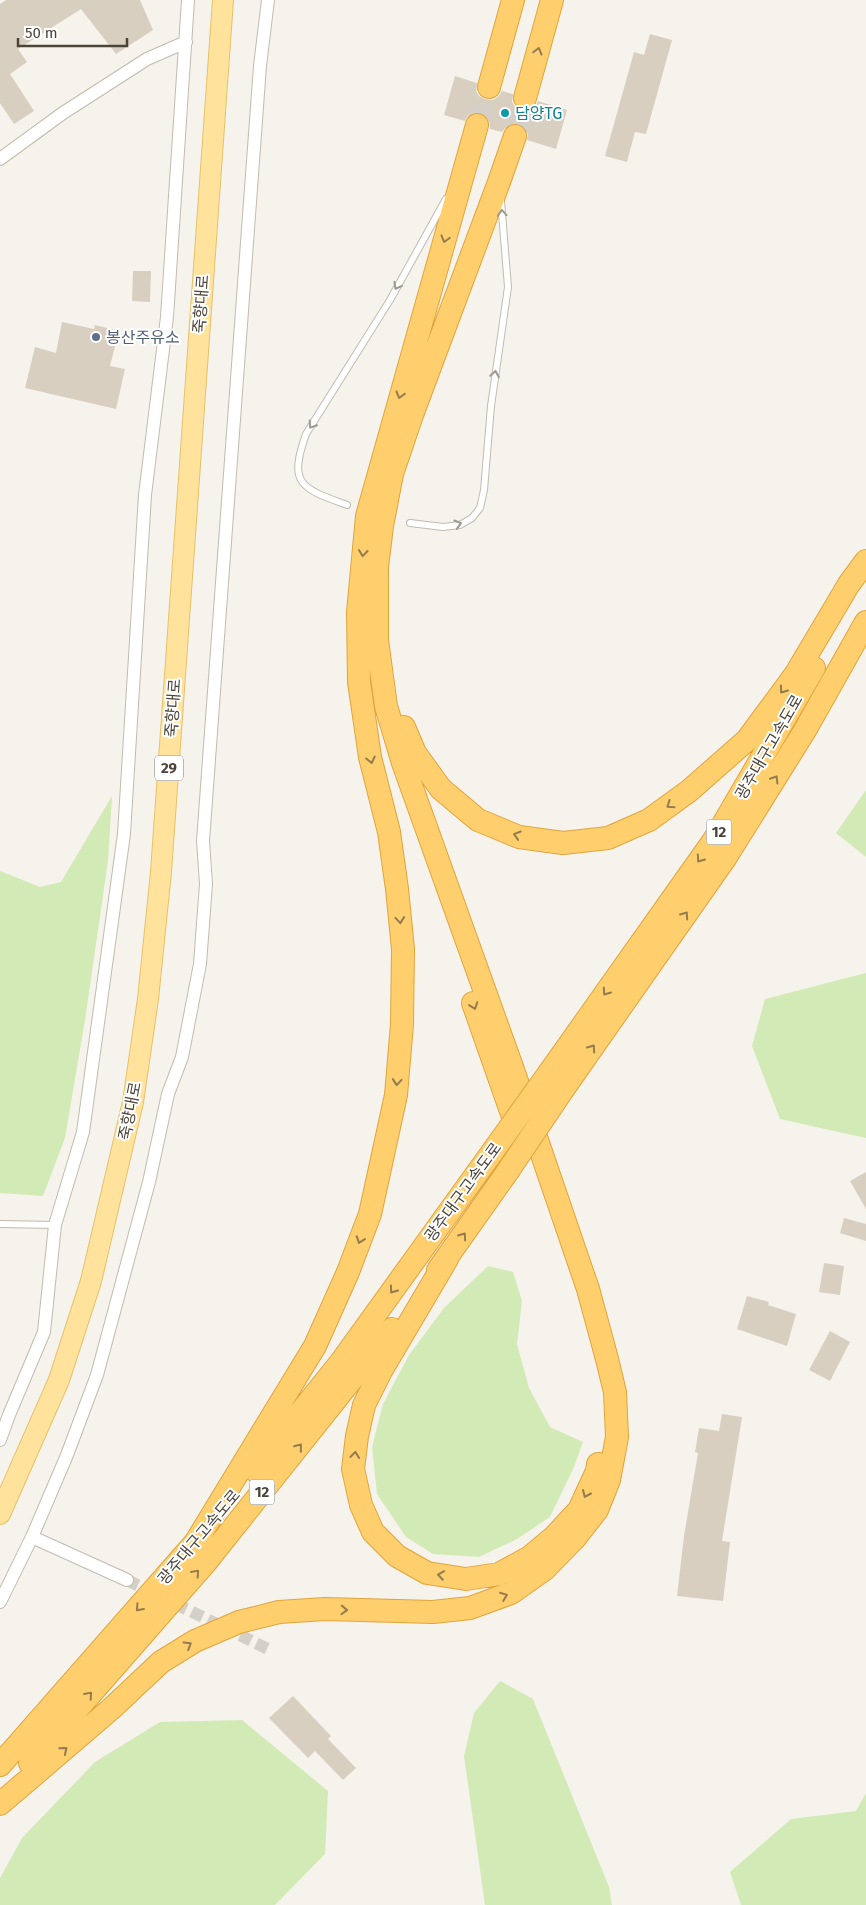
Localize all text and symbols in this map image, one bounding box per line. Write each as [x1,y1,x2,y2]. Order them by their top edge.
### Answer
scale bar [18,15,126,47]
text: 50 m [25,24,58,42]
one-way arrow [533,47,543,55]
place label: 담양TG [515,104,562,123]
marker: 담양TG [499,107,511,119]
one-way arrow [497,209,508,217]
one-way arrow [440,234,450,243]
street label: 죽향대로 [189,274,213,334]
one-way arrow [393,281,403,290]
place label: 봉산주유소 [106,328,180,347]
marker: 봉산주유소 [90,331,102,343]
one-way arrow [490,370,500,379]
one-way arrow [396,391,406,399]
one-way arrow [309,419,318,428]
one-way arrow [453,519,462,529]
one-way arrow [358,549,369,557]
street label: 죽향대로 [161,678,185,738]
one-way arrow [781,684,789,693]
street label: 광주대구고속도로 [731,691,807,803]
road number: 29 [155,756,183,780]
one-way arrow [366,756,376,765]
one-way arrow [768,776,778,785]
one-way arrow [666,799,675,808]
road number: 12 [706,820,732,844]
one-way arrow [513,831,522,841]
one-way arrow [697,853,706,863]
one-way arrow [679,911,688,921]
one-way arrow [394,916,405,924]
one-way arrow [603,986,612,996]
one-way arrow [468,1001,478,1010]
one-way arrow [586,1044,595,1054]
one-way arrow [392,1078,403,1086]
street label: 죽향대로 [115,1080,145,1142]
street label: 광주대구고속도로 [421,1139,505,1245]
one-way arrow [457,1232,466,1241]
one-way arrow [356,1235,366,1244]
one-way arrow [390,1284,399,1294]
one-way arrow [293,1443,302,1452]
one-way arrow [349,1451,360,1459]
road number: 12 [250,1480,274,1504]
street label: 광주대구고속도로 [154,1486,244,1588]
one-way arrow [582,1489,593,1498]
one-way arrow [190,1569,199,1578]
one-way arrow [436,1570,444,1581]
one-way arrow [499,1592,508,1602]
one-way arrow [136,1603,145,1612]
one-way arrow [340,1605,348,1615]
one-way arrow [182,1642,191,1652]
one-way arrow [84,1692,93,1701]
one-way arrow [58,1746,67,1755]

